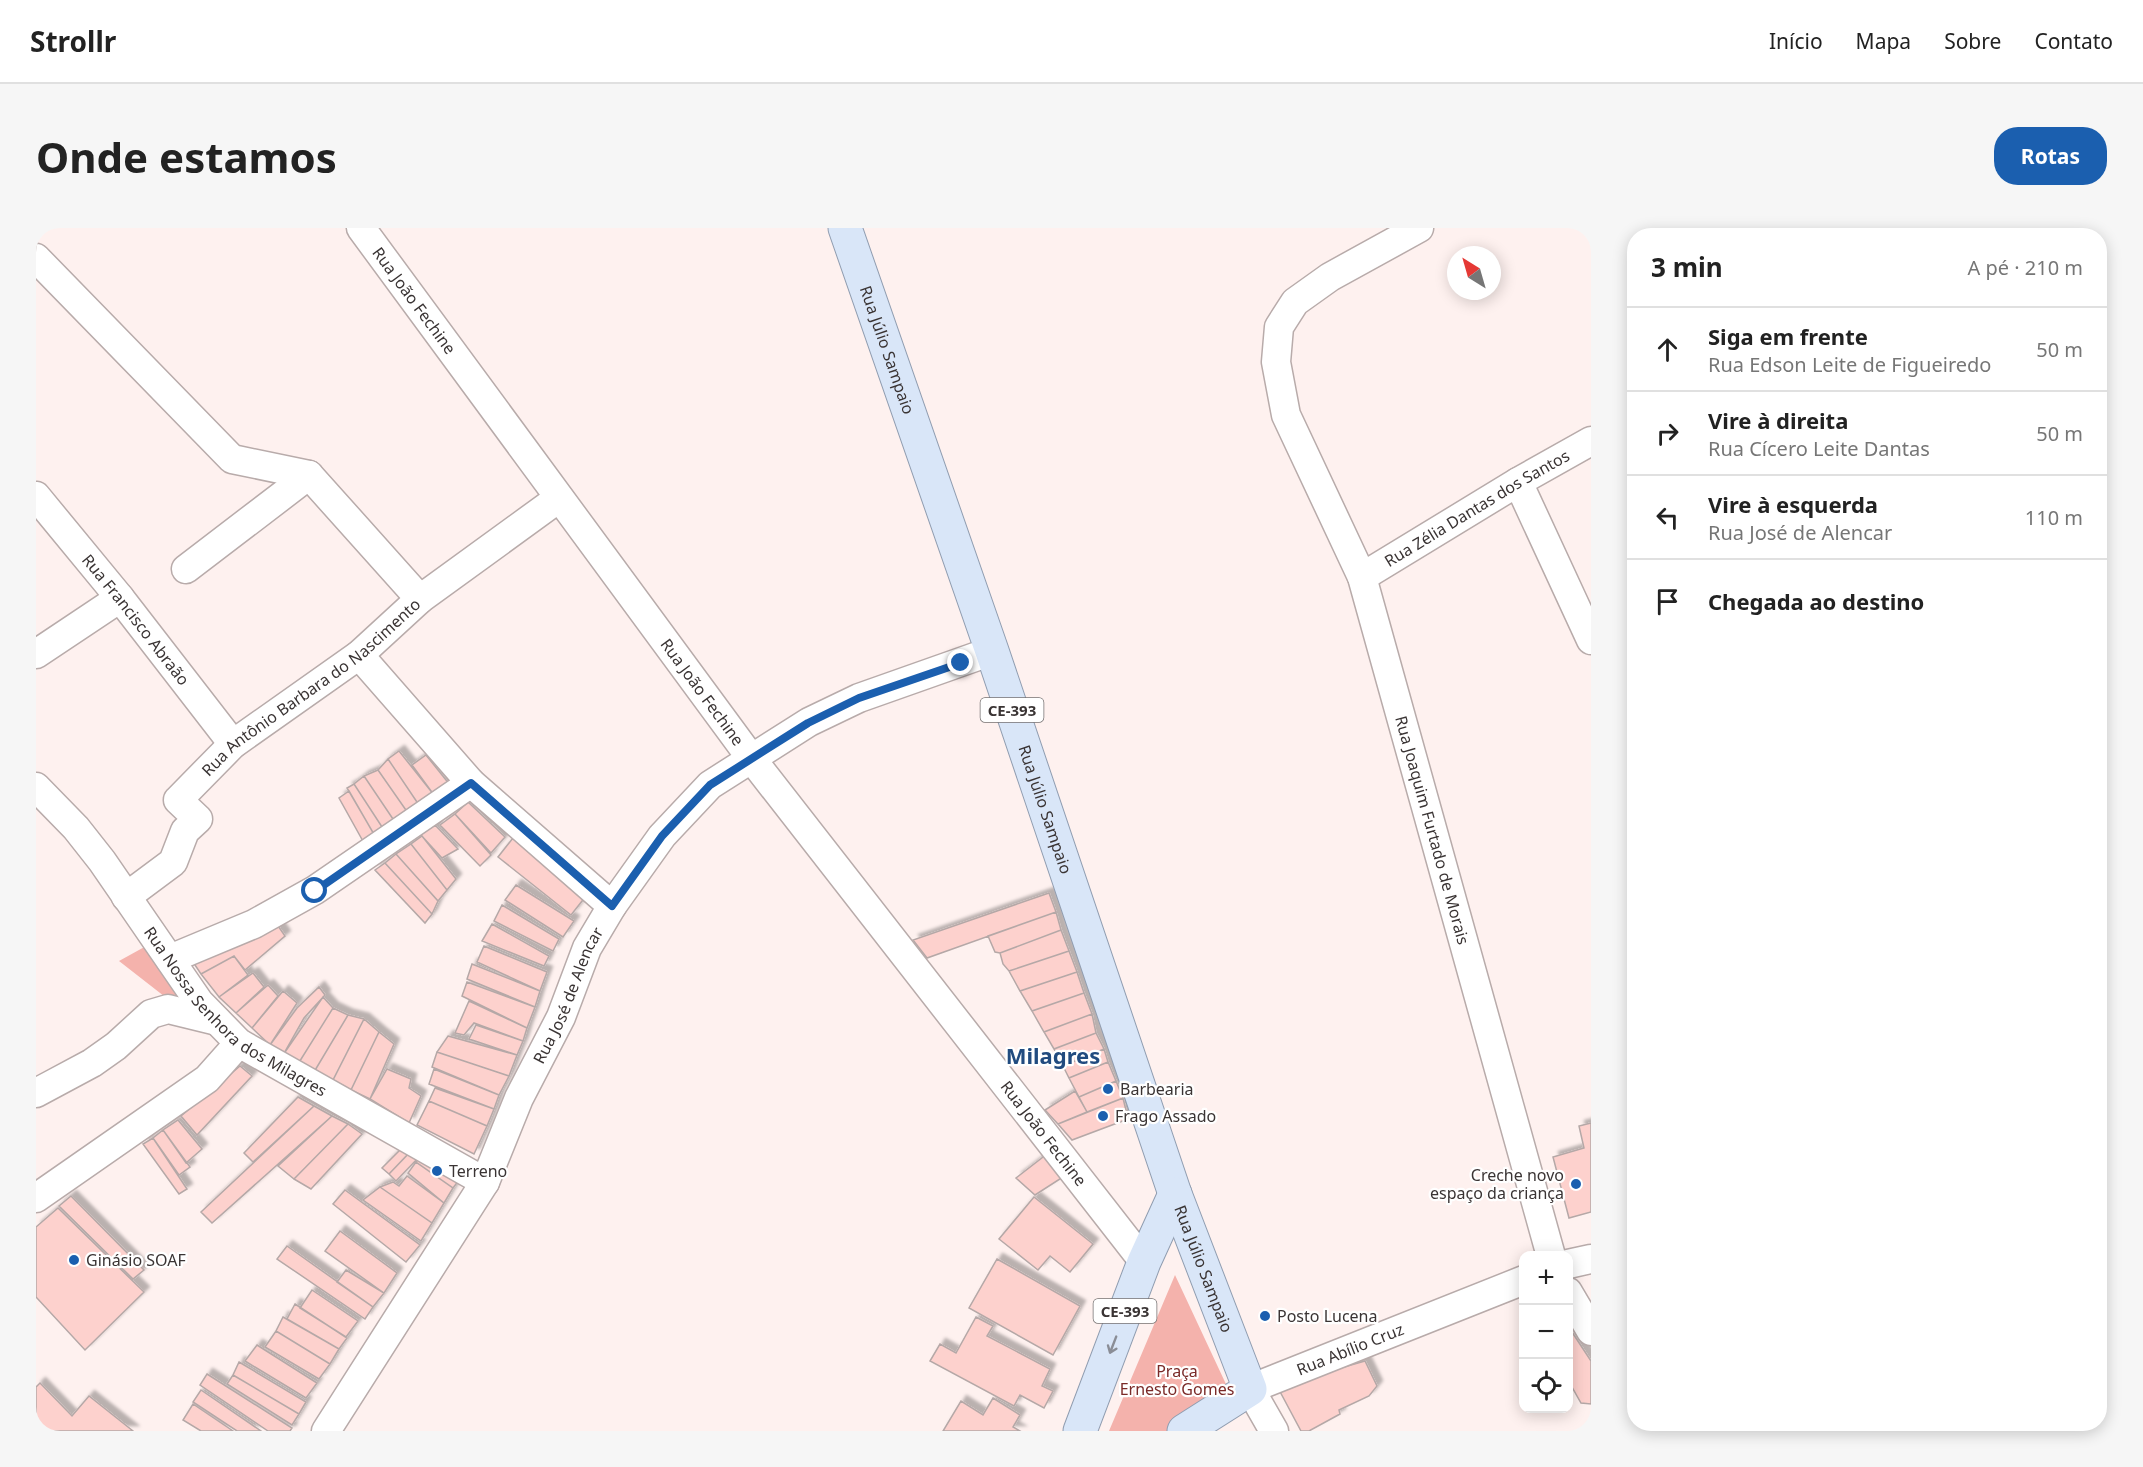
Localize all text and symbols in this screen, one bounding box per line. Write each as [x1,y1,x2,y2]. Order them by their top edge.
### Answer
text: Strollr [30,22,116,60]
text: Início [1769,27,1823,55]
text: Mapa [1856,27,1911,55]
text: Sobre [1944,27,2001,55]
text: Contato [2034,27,2113,55]
button: Rotas [1994,127,2107,185]
text: Onde estamos [36,128,337,185]
street label: Rua João Fechine [368,242,461,359]
north arrow [1447,246,1501,300]
text: 3 min [1651,249,1723,285]
text: A pé · 210 m [1967,254,2083,281]
street label: Rua Júlio Sampaio [855,283,920,417]
text: Siga em frente [1708,321,1868,351]
icon: ahead [1651,333,1684,366]
text: 50 m [2036,336,2083,363]
text: Rua Edson Leite de Figueiredo [1708,351,1991,378]
text: Vire à direita [1708,405,1848,435]
icon: right [1651,417,1684,450]
text: 50 m [2036,420,2083,447]
text: Rua Cícero Leite Dantas [1708,435,1930,462]
street label: Rua Zélia Dantas dos Santos [1380,444,1573,572]
text: Vire à esquerda [1708,489,1878,519]
icon: left [1651,501,1684,534]
text: 110 m [2025,504,2083,531]
text: Rua José de Alencar [1708,519,1892,546]
street label: Rua Francisco Abraão [77,549,195,690]
icon: arrive [1651,585,1684,618]
text: Chegada ao destino [1708,586,1924,616]
street label: Rua Antônio Barbara do Nascimento [197,593,425,781]
street label: Rua João Fechine [656,634,749,750]
route end [947,649,973,675]
road number: CE-393 [980,698,1044,722]
street label: Rua Joaquim Furtado de Morais [1390,713,1475,947]
street label: Rua Júlio Sampaio [1013,742,1077,877]
route start [301,877,327,903]
street label: Rua Nossa Senhora dos Milagres [139,922,331,1101]
street label: Rua José de Alencar [528,922,608,1067]
district label: Milagres [1006,1040,1100,1070]
street label: Rua João Fechine [996,1076,1092,1191]
place label: Barbearia [1120,1078,1194,1100]
marker: Barbearia [1101,1082,1115,1096]
place label: Frago Assado [1115,1105,1216,1127]
marker: Frago Assado [1096,1109,1110,1123]
place label: Terreno [449,1160,507,1182]
marker: Terreno [430,1164,444,1178]
place label: Creche novo espaço da criança [1430,1164,1564,1204]
marker: Creche novo espaço da criança [1569,1177,1583,1191]
street label: Rua Júlio Sampaio [1169,1202,1238,1336]
place label: Ginásio SOAF [86,1249,186,1271]
map controls [1519,1251,1573,1413]
button: + [1519,1251,1573,1305]
marker: Ginásio SOAF [67,1253,81,1267]
road number: CE-393 [1094,1299,1156,1323]
place label: Posto Lucena [1277,1305,1377,1327]
button: − [1519,1305,1573,1359]
marker: Posto Lucena [1258,1309,1272,1323]
street label: Rua Abílio Cruz [1293,1318,1407,1380]
one-way arrow [1106,1335,1117,1353]
button: locate [1519,1359,1573,1413]
park label: Praça Ernesto Gomes [1120,1360,1234,1400]

